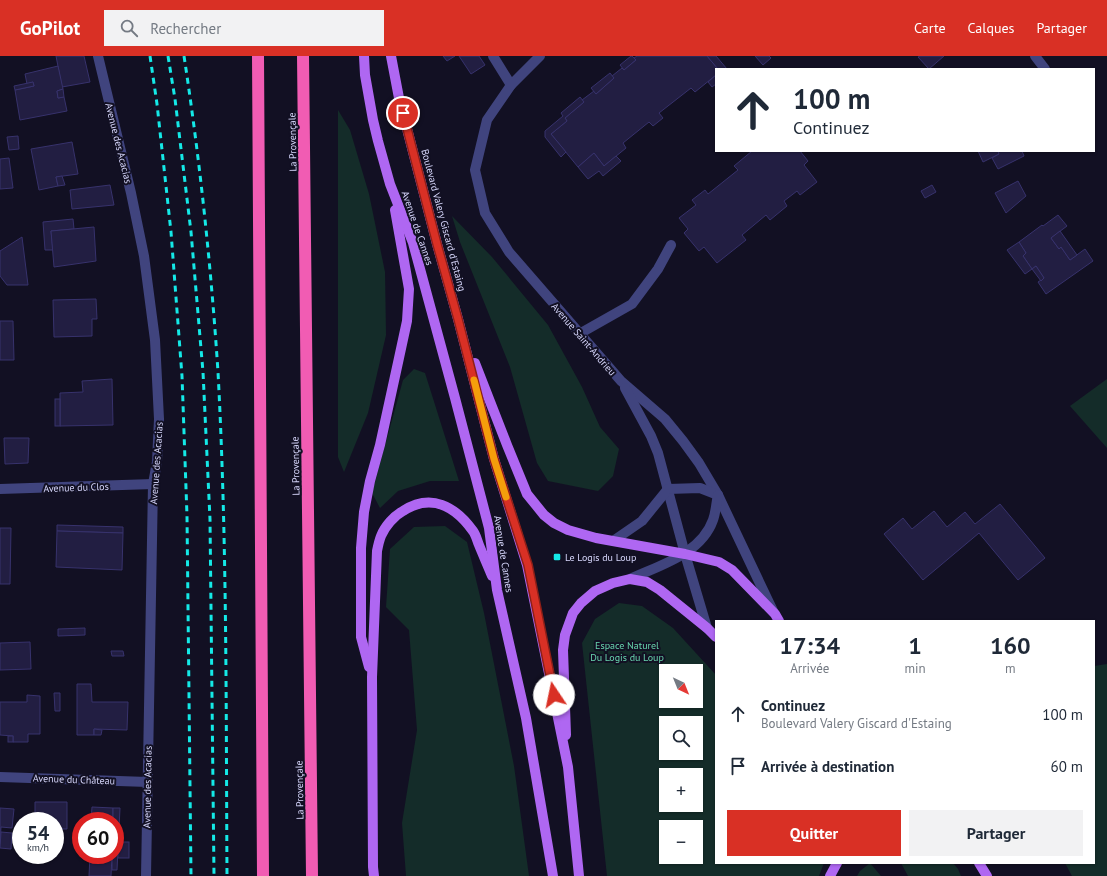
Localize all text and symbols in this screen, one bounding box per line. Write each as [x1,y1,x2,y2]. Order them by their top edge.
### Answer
search box [104,10,384,46]
text: GoPilot [20,16,80,40]
icon: search [118,17,140,39]
text: Rechercher [150,19,221,38]
text: Carte [914,19,946,37]
text: Calques [968,19,1014,37]
text: Partager [1036,19,1087,37]
text: 100 m [793,80,870,117]
icon: ahead [727,84,779,136]
pin [386,96,420,130]
street label: Avenue des Acacias [102,102,135,185]
icon: arrive [392,102,414,124]
street label: La Provençale [285,112,300,172]
text: Continuez [793,116,870,139]
street label: Boulevard Valery Giscard d'Estaing [418,148,469,293]
street label: Avenue de Cannes [399,189,436,267]
street label: Avenue Saint-Andrieu [548,300,619,378]
street label: Avenue des Acacias [147,421,166,505]
street label: La Provençale [288,436,303,496]
street label: Avenue du Clos [43,480,109,495]
street label: Avenue de Cannes [491,515,516,593]
place label: Le Logis du Loup [565,551,636,564]
marker: Le Logis du Loup [552,552,562,562]
text: 17:34 [779,630,840,661]
text: 1 [908,630,922,661]
text: 160 [990,630,1031,661]
park label: Espace Naturel Du Logis du Loup [590,639,664,664]
text: Arrivée [790,660,829,677]
text: min [904,660,926,677]
text: m [1005,660,1016,677]
north arrow [659,664,703,708]
map controls [659,664,703,864]
position arrow [533,674,575,716]
text: Continuez [761,696,825,715]
icon: ahead [727,703,749,725]
text: 100 m [1042,705,1083,724]
text: Boulevard Valery Giscard d'Estaing [761,715,952,732]
button: search [659,716,703,760]
street label: Avenue des Acacias [140,746,155,828]
icon: arrive [727,755,749,777]
text: Arrivée à destination [761,757,894,776]
text: 60 m [1050,757,1083,776]
street label: La Provençale [292,760,307,820]
button: + [659,768,703,812]
street label: Avenue du Château [33,772,115,787]
button: Quitter [727,810,901,856]
button: Partager [909,810,1083,856]
speed limit sign: 60 [72,812,124,864]
text: 54 [27,820,49,846]
button: − [659,820,703,864]
text: km/h [27,841,49,854]

